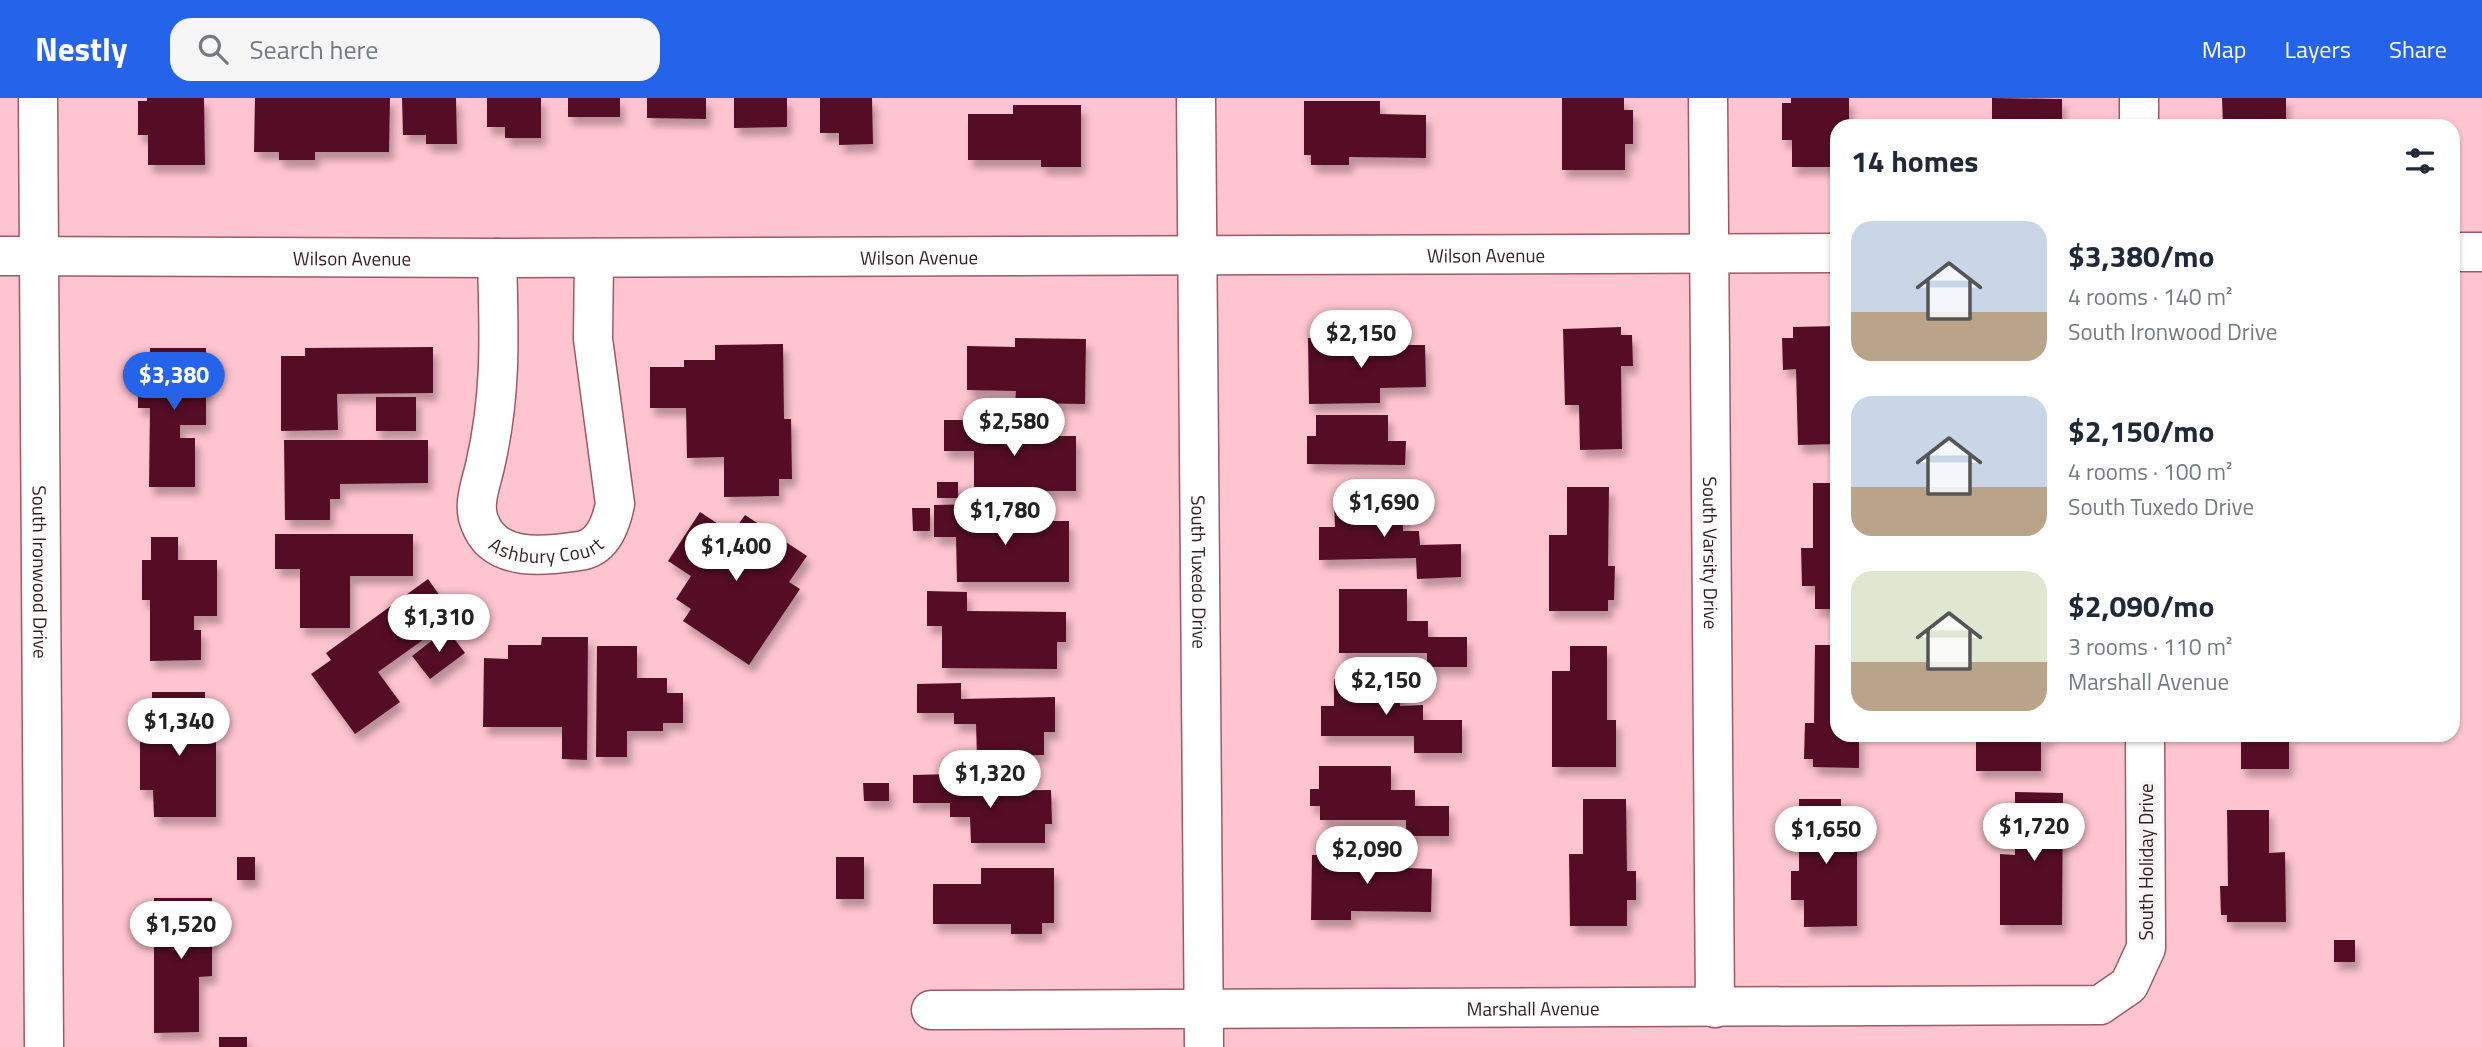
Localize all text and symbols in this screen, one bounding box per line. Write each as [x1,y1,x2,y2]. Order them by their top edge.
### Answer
search box [170,18,660,81]
text: Nestly [35,24,128,74]
icon: search [194,30,232,68]
text: Search here [250,30,378,69]
text: Map [2202,31,2247,67]
text: Layers [2285,31,2351,67]
text: Share [2389,31,2447,67]
text: 14 homes [1851,138,1978,184]
icon: filters [2401,142,2439,180]
text: $3,380/mo [2068,233,2214,279]
street label: Wilson Avenue [1427,240,1545,269]
street label: Wilson Avenue [860,242,978,271]
street label: Wilson Avenue [293,243,411,272]
icon: home [1907,249,1991,333]
text: 4 rooms · 140 m² [2068,279,2232,314]
pin: $2,150 [1304,310,1418,370]
text: South Ironwood Drive [2068,314,2277,349]
text: $2,150 [1326,315,1396,350]
pin: $3,380 [117,352,231,412]
text: $3,380 [139,357,209,392]
pin: $2,580 [957,398,1071,458]
text: $2,580 [979,403,1049,438]
text: $2,150/mo [2068,408,2214,454]
icon: home [1907,424,1991,508]
text: 4 rooms · 100 m² [2068,454,2232,489]
street label: South Varsity Drive [1696,476,1727,630]
pin: $1,690 [1327,480,1441,539]
text: $1,690 [1349,484,1419,519]
street label: South Ironwood Drive [26,485,56,659]
pin: $1,780 [948,488,1062,547]
text: South Tuxedo Drive [2068,489,2254,524]
text: $1,780 [970,492,1040,527]
street label: South Tuxedo Drive [1185,495,1215,649]
street label: Ashbury Court [489,522,603,544]
pin: $1,400 [679,524,793,583]
text: $1,400 [701,528,771,563]
text: Ashbury Court [483,529,610,569]
text: $2,090/mo [2068,583,2214,629]
pin: $1,310 [382,594,496,654]
text: $1,310 [404,599,474,634]
icon: home [1907,599,1991,683]
text: 3 rooms · 110 m² [2068,629,2232,664]
pin: $2,150 [1329,658,1443,717]
text: $2,150 [1351,662,1421,697]
text: Marshall Avenue [2068,664,2229,699]
pin: $1,340 [122,698,236,758]
text: $1,340 [144,703,214,738]
pin: $1,320 [933,750,1047,810]
text: $1,320 [955,755,1025,790]
street label: South Holiday Drive [2131,783,2160,941]
pin: $1,720 [1977,804,2091,863]
pin: $1,650 [1769,806,1883,866]
text: $1,720 [1999,808,2069,843]
text: $1,650 [1791,811,1861,846]
pin: $2,090 [1310,826,1424,886]
text: $2,090 [1332,831,1402,866]
pin: $1,520 [124,902,238,961]
text: $1,520 [146,906,216,941]
street label: Marshall Avenue [1466,993,1600,1022]

